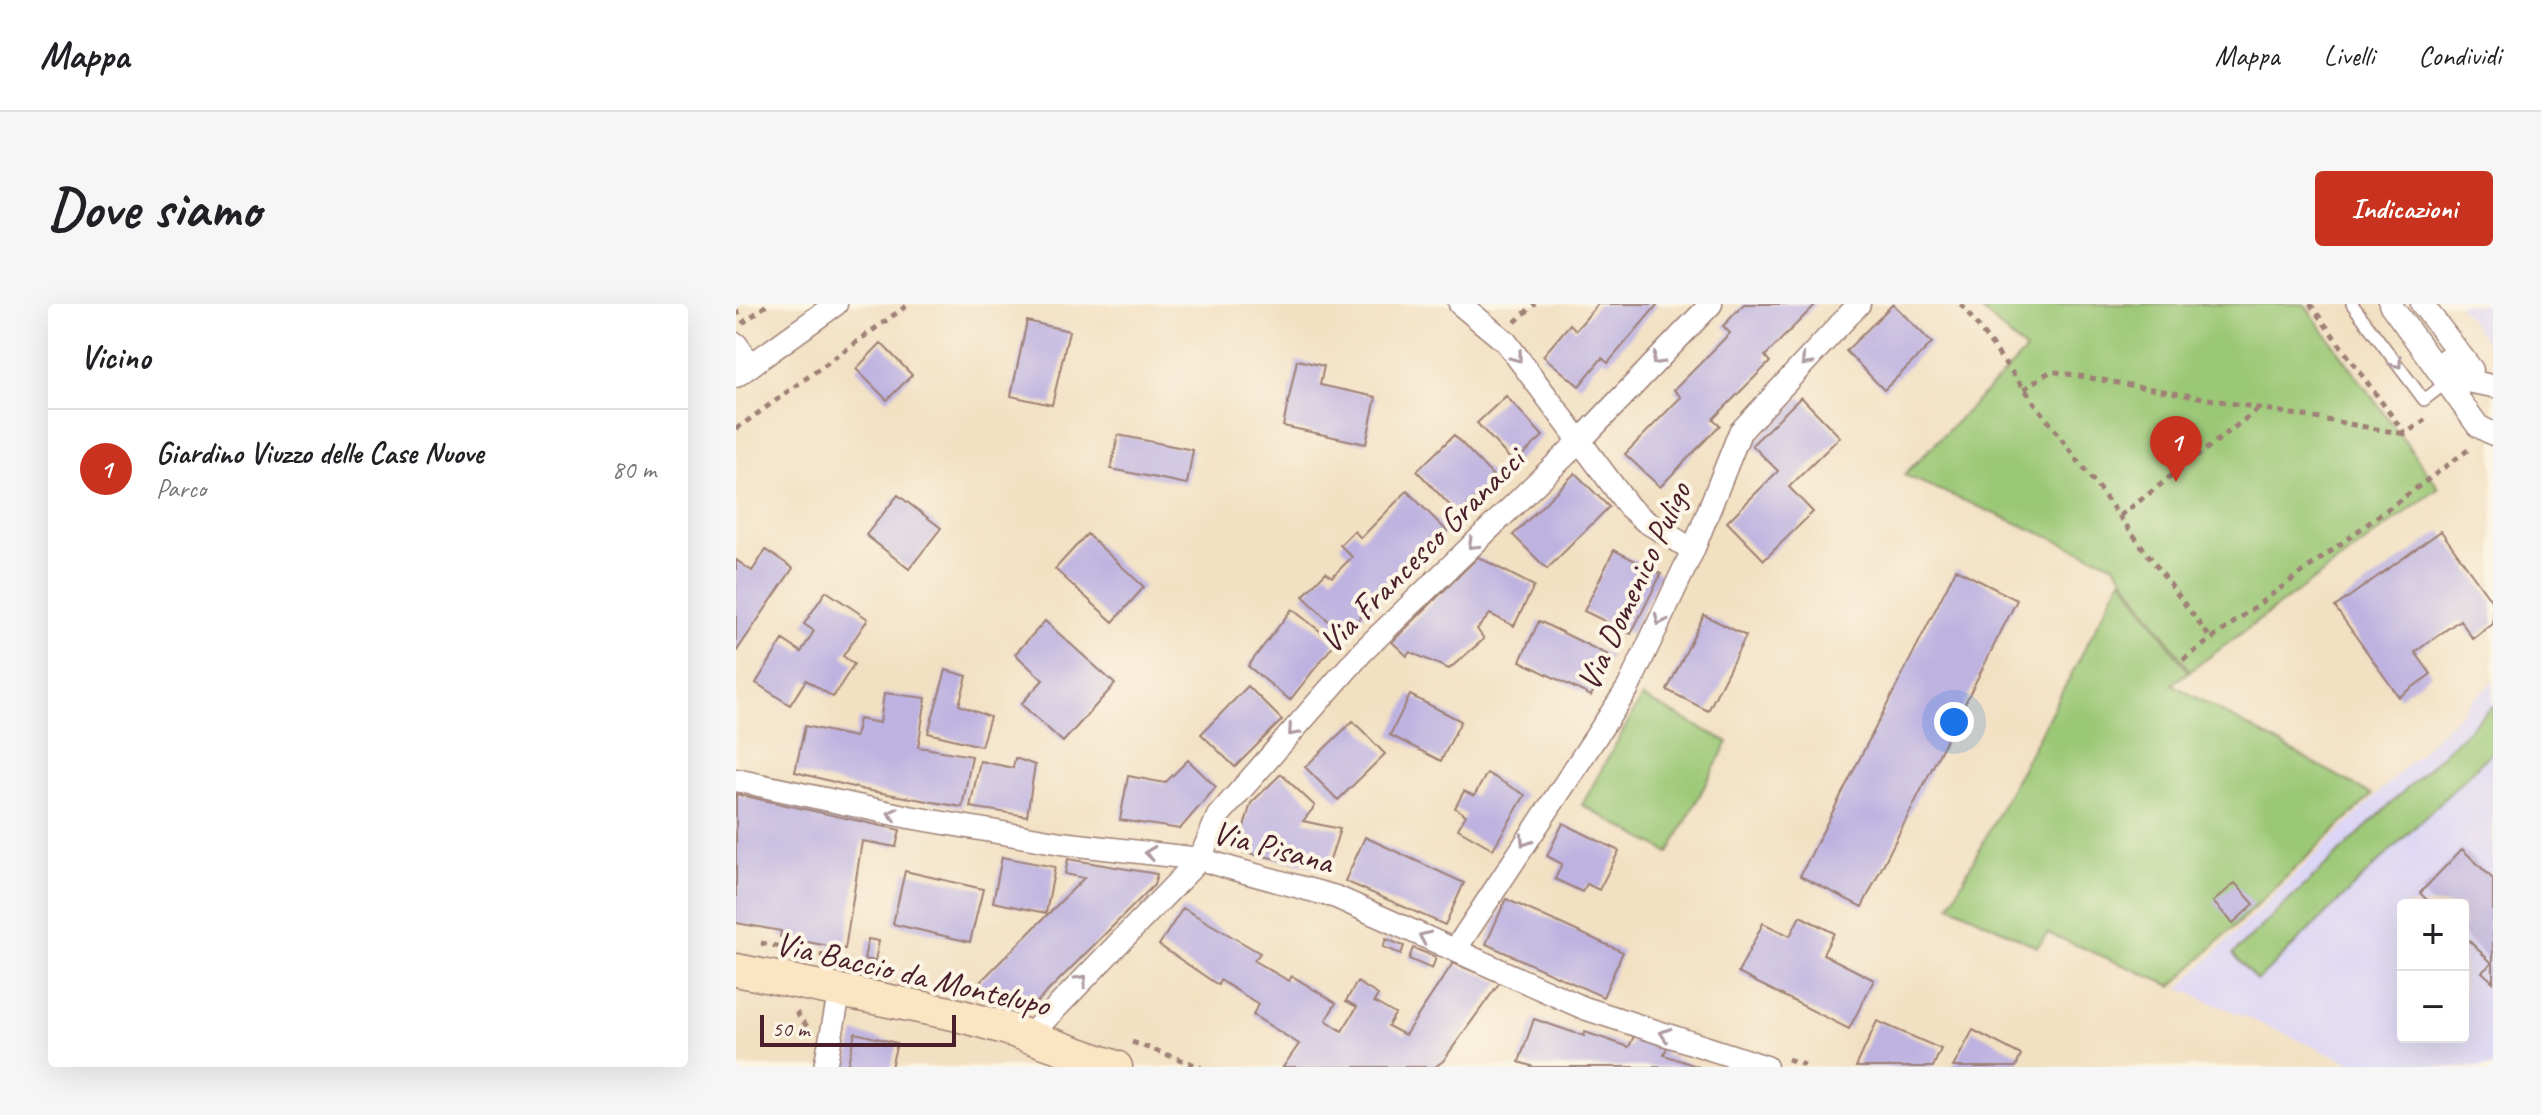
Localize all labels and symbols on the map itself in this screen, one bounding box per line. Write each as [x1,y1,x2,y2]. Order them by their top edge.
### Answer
one-way arrow [1508,348,1522,363]
one-way arrow [1652,351,1666,365]
one-way arrow [1800,352,1815,366]
one-way arrow [2387,355,2401,369]
pin: 1 [2150,416,2202,482]
street label: Via Francesco Granacci [1310,436,1536,662]
street label: Via Domenico Puligo [1566,473,1701,697]
one-way arrow [1468,535,1482,549]
one-way arrow [1654,612,1670,626]
your location [1934,702,1974,742]
one-way arrow [1288,721,1303,736]
one-way arrow [887,806,901,823]
street label: Via Pisana [1208,810,1340,884]
one-way arrow [1519,832,1534,847]
one-way arrow [1143,845,1156,862]
street label: Via Baccio da Montelupo [772,921,1056,1026]
one-way arrow [1418,930,1433,946]
one-way arrow [1073,975,1087,989]
scale bar [760,1011,956,1047]
one-way arrow [1659,1027,1673,1043]

